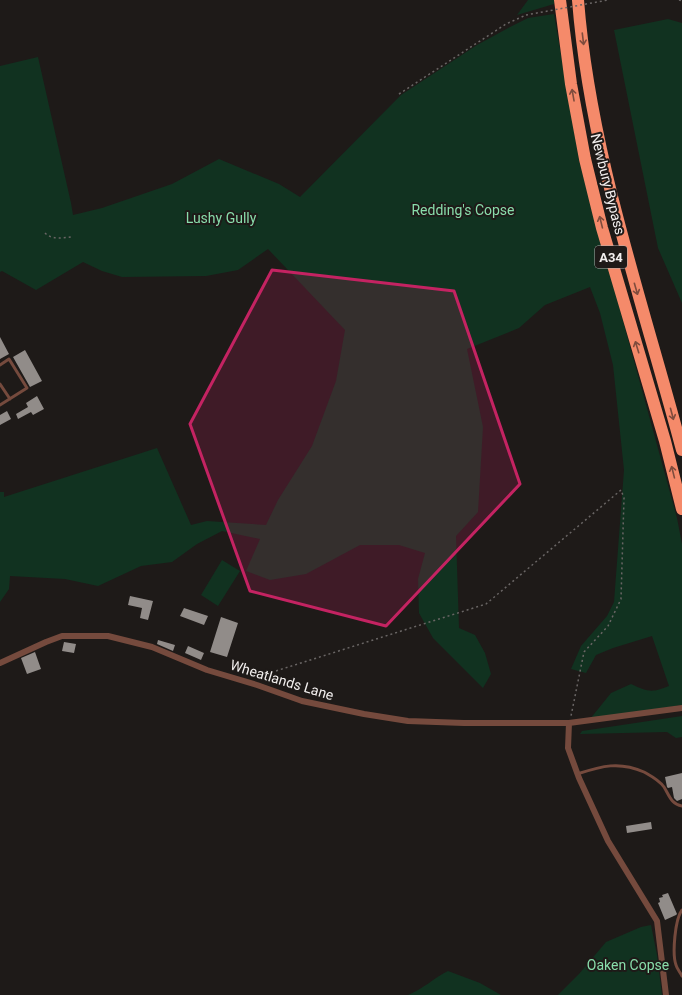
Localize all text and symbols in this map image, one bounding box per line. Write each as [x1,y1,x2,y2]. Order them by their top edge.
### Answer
one-way arrow [579,32,586,45]
one-way arrow [569,89,577,102]
street label: Newbury Bypass [588,132,628,236]
park label: Redding's Copse [411,202,515,218]
park label: Lushy Gully [186,210,257,226]
one-way arrow [596,216,604,229]
road number: A34 [595,246,627,268]
one-way arrow [633,282,640,295]
one-way arrow [633,340,640,353]
one-way arrow [669,407,676,420]
one-way arrow [668,465,676,478]
street label: Wheatlands Lane [228,657,336,703]
park label: Oaken Copse [587,957,669,973]

